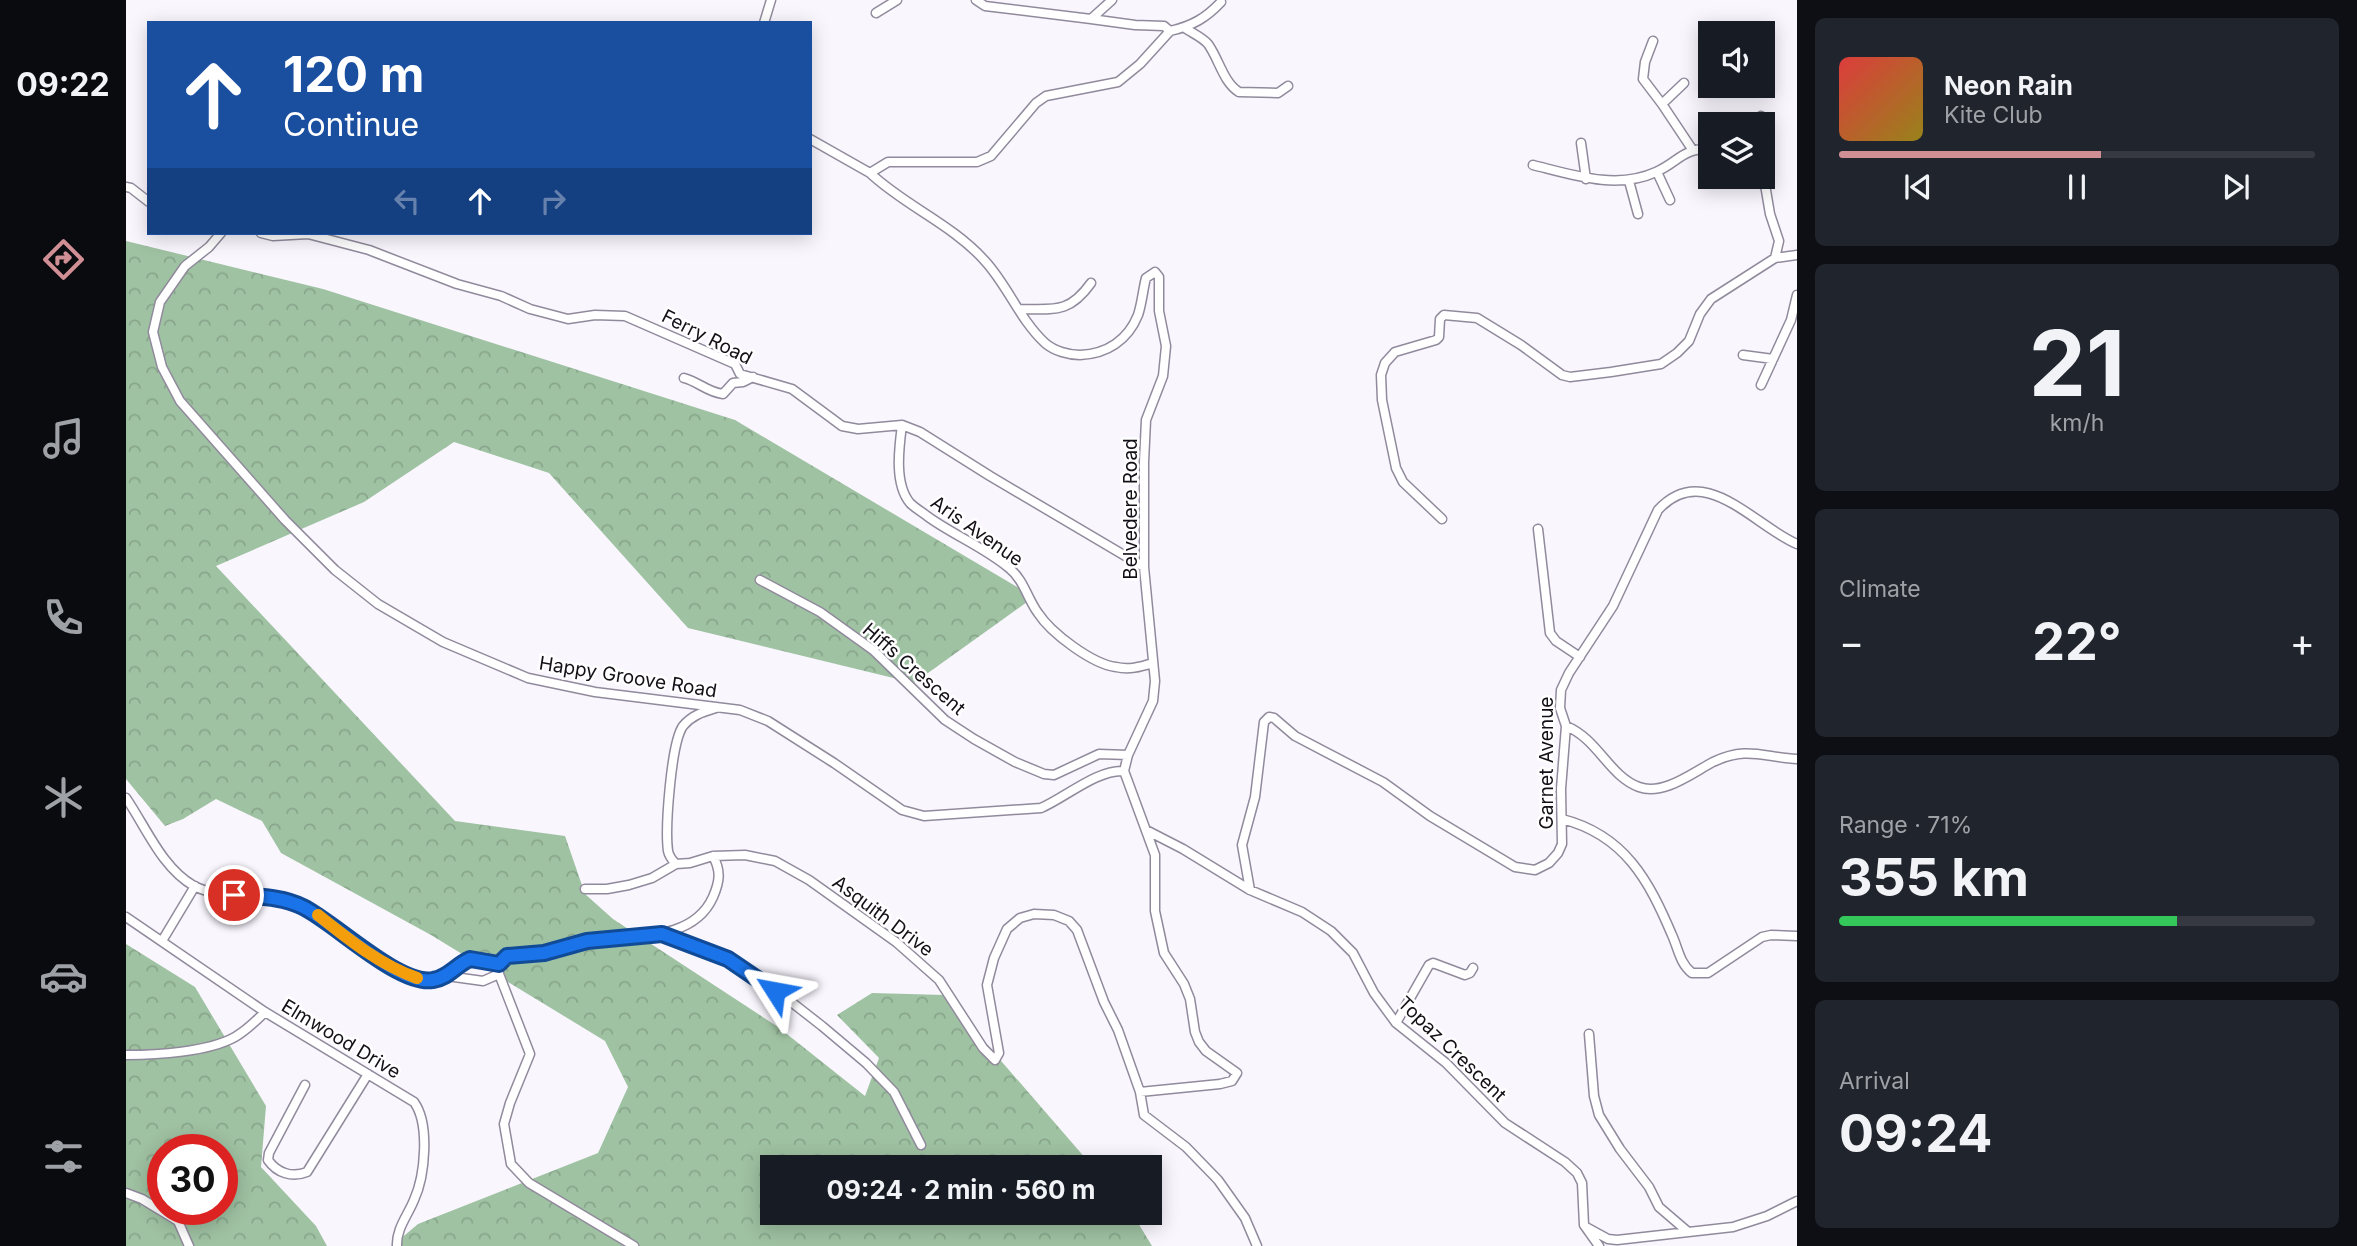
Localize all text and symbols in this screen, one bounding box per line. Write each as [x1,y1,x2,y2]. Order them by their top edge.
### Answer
map controls [1698,21,1775,189]
button: sound [1698,21,1775,98]
text: 120 m [283,45,424,104]
icon: ahead [168,49,259,140]
text: 09:22 [16,65,110,104]
text: Neon Rain [1944,70,2073,101]
text: Kite Club [1944,101,2043,129]
text: Continue [283,105,419,144]
button: layers [1698,112,1775,189]
icon: previous [1899,168,1937,206]
icon: pause [2058,168,2096,206]
icon: next [2217,168,2255,206]
icon: left [388,182,426,220]
icon: ahead [461,182,499,220]
icon: right [534,182,572,220]
icon: directions [39,235,88,284]
street label: Ferry Road [658,304,756,370]
text: 21 [2029,308,2125,418]
text: km/h [2050,409,2104,437]
icon: music [39,414,88,463]
street label: Belvedere Road [1119,438,1142,580]
street label: Aris Avenue [926,491,1028,571]
text: Climate [1839,575,1921,603]
icon: phone [39,593,88,642]
text: 22° [2032,610,2122,673]
street label: Hiffs Crescent [858,618,970,720]
text: − [1839,619,1864,665]
text: + [2290,619,2315,665]
street label: Happy Groove Road [537,652,719,702]
street label: Garnet Avenue [1535,697,1558,829]
icon: climate [39,773,88,822]
text: Range · 71% [1839,811,1972,839]
text: 355 km [1839,846,2029,909]
pin [204,865,264,925]
street label: Asquith Drive [828,871,938,961]
icon: arrive [215,876,253,914]
icon: car [39,952,88,1001]
position arrow [738,954,812,1028]
street label: Topaz Crescent [1393,992,1511,1106]
street label: Elmwood Drive [277,994,405,1084]
text: Arrival [1839,1067,1910,1095]
text: 09:24 [1839,1102,1992,1165]
icon: filters [39,1132,88,1181]
speed limit sign: 30 [147,1134,238,1225]
text: 09:24 · 2 min · 560 m [826,1174,1096,1205]

